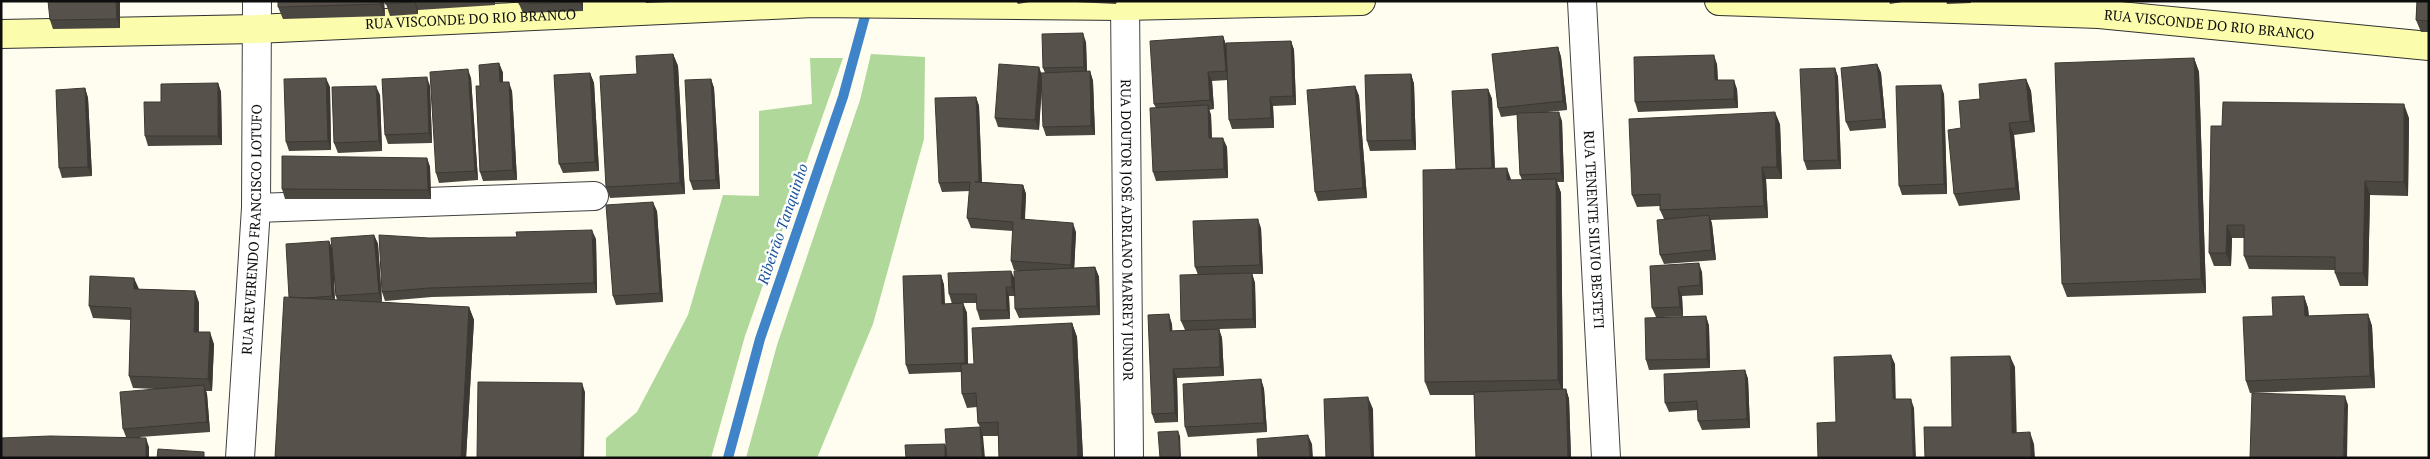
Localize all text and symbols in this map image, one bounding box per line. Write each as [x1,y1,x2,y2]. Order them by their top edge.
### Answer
street label: RUA VISCONDE DO RIO BRANCO [365,4,577,33]
street label: RUA VISCONDE DO RIO BRANCO [2103,5,2315,44]
street label: RUA DOUTOR JOSÉ ADRIANO MARREY JUNIOR [1117,79,1138,381]
street label: RUA REVERENDO FRANCISCO LOTUFO [237,104,266,355]
street label: RUA TENENTE SILVIO BESTETI [1580,130,1609,329]
water label: Ribeirão Tanquinho [752,160,812,288]

